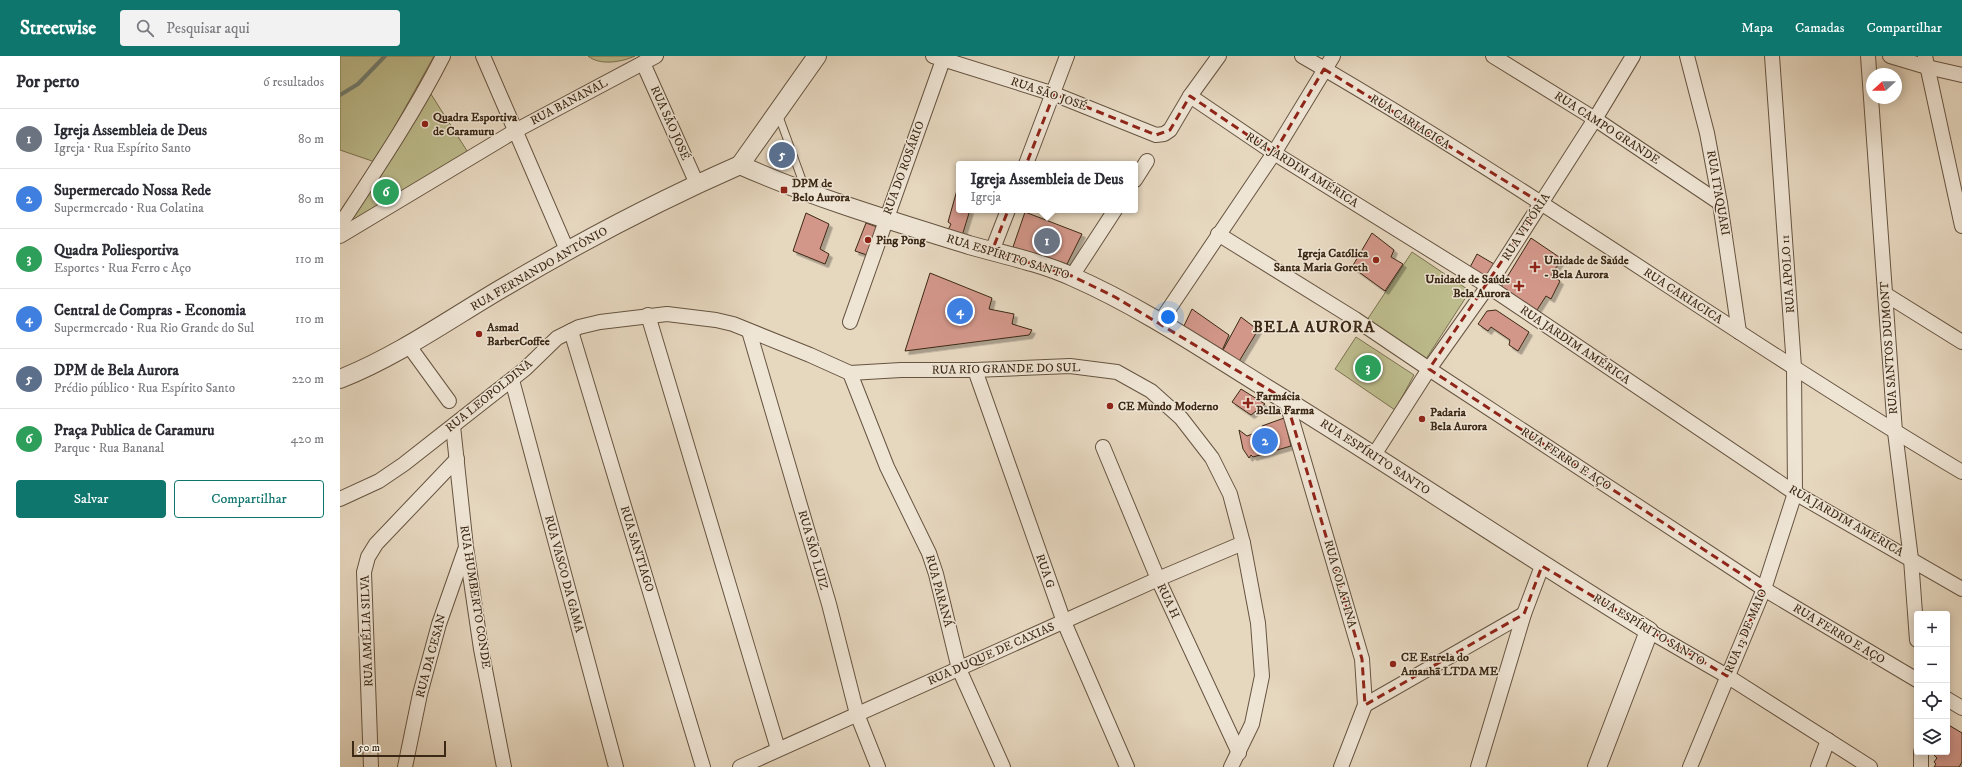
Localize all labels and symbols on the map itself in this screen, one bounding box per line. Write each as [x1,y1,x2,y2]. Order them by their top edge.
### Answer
north arrow [1866,68,1902,104]
street label: RUA SÃO JOSÉ [1009,74,1090,114]
street label: RUA BANANAL [528,75,610,129]
street label: RUA SÃO JOSÉ [647,83,693,163]
street label: RUA CAMPO GRANDE [1551,88,1663,168]
street label: RUA CARIACICA [1367,91,1453,153]
place label: Quadra Esportiva de Caramuru [433,110,518,139]
marker: Quadra Esportiva de Caramuru [420,119,430,129]
street label: RUA DO ROSÁRIO [880,119,928,217]
street label: RUA JARDIM AMÉRICA [1243,129,1361,211]
pin: 5 [769,140,795,170]
street label: RUA ITAQUARI [1703,149,1733,237]
place label: DPM de Belo Aurora [792,176,851,205]
pin: 6 [373,177,399,207]
marker: DPM de Belo Aurora [779,185,789,195]
street label: RUA VITÓRIA [1499,190,1554,264]
street label: RUA FERNANDO ANTÔNIO [468,223,610,315]
pin: 1 [1034,226,1060,256]
street label: RUA ESPÍRITO SANTO [945,231,1071,283]
place label: Ping Pong [876,233,927,248]
street label: RUA APOLO 11 [1778,234,1798,314]
marker: Ping Pong [863,235,873,245]
place label: Igreja Católica Santa Maria Goreth [1274,246,1369,275]
place label: Unidade de Saúde - Bela Aurora [1544,253,1629,282]
marker: Igreja Católica Santa Maria Goreth [1371,255,1381,265]
marker: Unidade de Saúde - Bela Aurora [1529,261,1541,273]
street label: RUA CARIACICA [1641,265,1726,327]
place label: Unidade de Saúde Bela Aurora [1425,272,1511,301]
marker: Unidade de Saúde Bela Aurora [1513,280,1525,292]
street label: RUA SANTOS DUMONT [1877,281,1901,415]
pin: 4 [947,296,973,326]
street label: RUA JARDIM AMÉRICA [1517,302,1633,388]
your location [1158,307,1178,327]
district label: BELA AURORA [1253,317,1375,337]
place label: Asmad BarberCoffee [486,320,550,349]
marker: Asmad BarberCoffee [474,329,484,339]
pin: 3 [1355,353,1381,383]
street label: RUA LEOPOLDINA [443,356,536,436]
street label: RUA RIO GRANDE DO SUL [931,360,1081,378]
place label: Farmácia Bella Farma [1256,389,1315,418]
marker: Farmácia Bella Farma [1243,398,1253,408]
place label: CE Mundo Moderno [1118,399,1219,414]
marker: CE Mundo Moderno [1105,401,1115,411]
place label: Padaria Bela Aurora [1430,405,1488,434]
marker: Padaria Bela Aurora [1417,414,1427,424]
street label: RUA ESPÍRITO SANTO [1317,416,1433,498]
street label: RUA FERRO E AÇO [1518,424,1614,494]
pin: 2 [1252,426,1278,456]
street label: RUA JARDIM AMÉRICA [1786,482,1906,560]
street label: RUA SANTIAGO [617,504,657,594]
street label: RUA SÃO LUIZ [794,508,832,592]
street label: RUA VASCO DA GAMA [541,514,587,635]
street label: RUA HUMBERTO CONDE [456,524,494,670]
street label: RUA COLATINA [1320,538,1360,630]
street label: RUA G [1032,552,1058,591]
street label: RUA PARANÁ [922,553,956,629]
street label: RUA AMÉLIA SILVA [358,575,376,687]
street label: RUA H [1153,581,1183,621]
street label: RUA 13 DE MAIO [1721,587,1771,675]
street label: RUA ESPÍRITO SANTO [1590,591,1708,669]
street label: RUA FERRO E AÇO [1790,601,1888,667]
street label: RUA DA CESAN [413,612,449,700]
street label: RUA DUQUE DE CAXIAS [925,619,1057,689]
place label: CE Estrela do Amanhã LTDA ME [1400,650,1499,679]
marker: CE Estrela do Amanhã LTDA ME [1388,659,1398,669]
scale bar [352,739,446,758]

